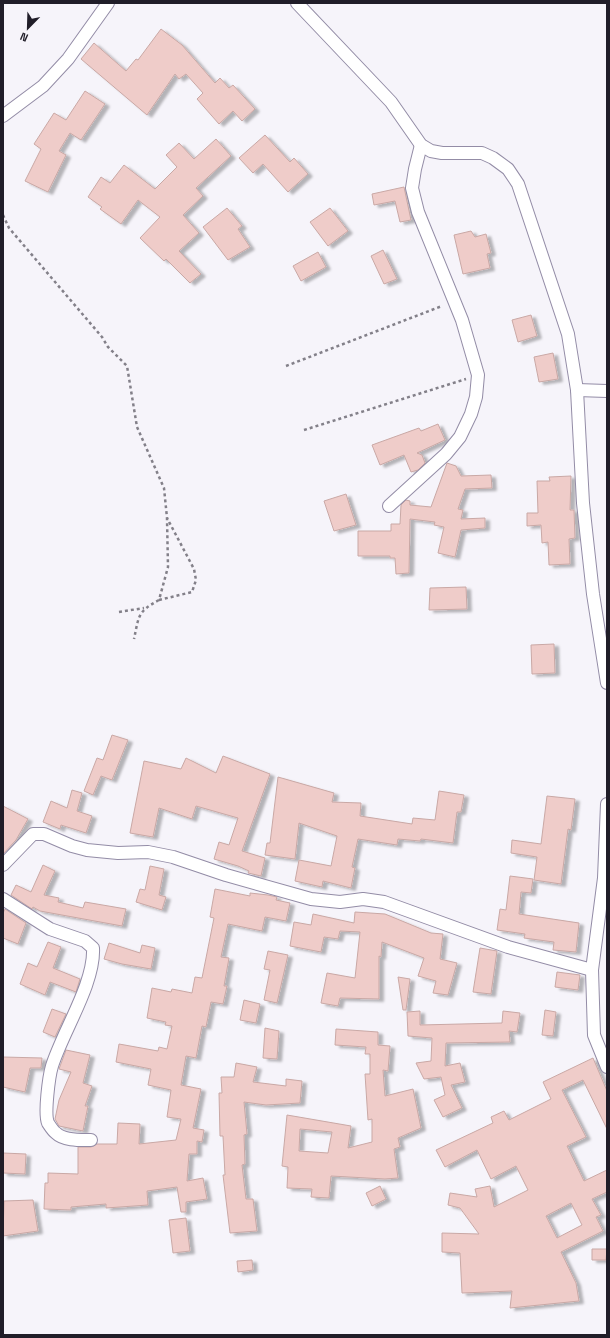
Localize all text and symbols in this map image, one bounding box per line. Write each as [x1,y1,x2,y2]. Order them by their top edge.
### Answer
north arrow [8,8,48,48]
text: N [18,29,30,45]

